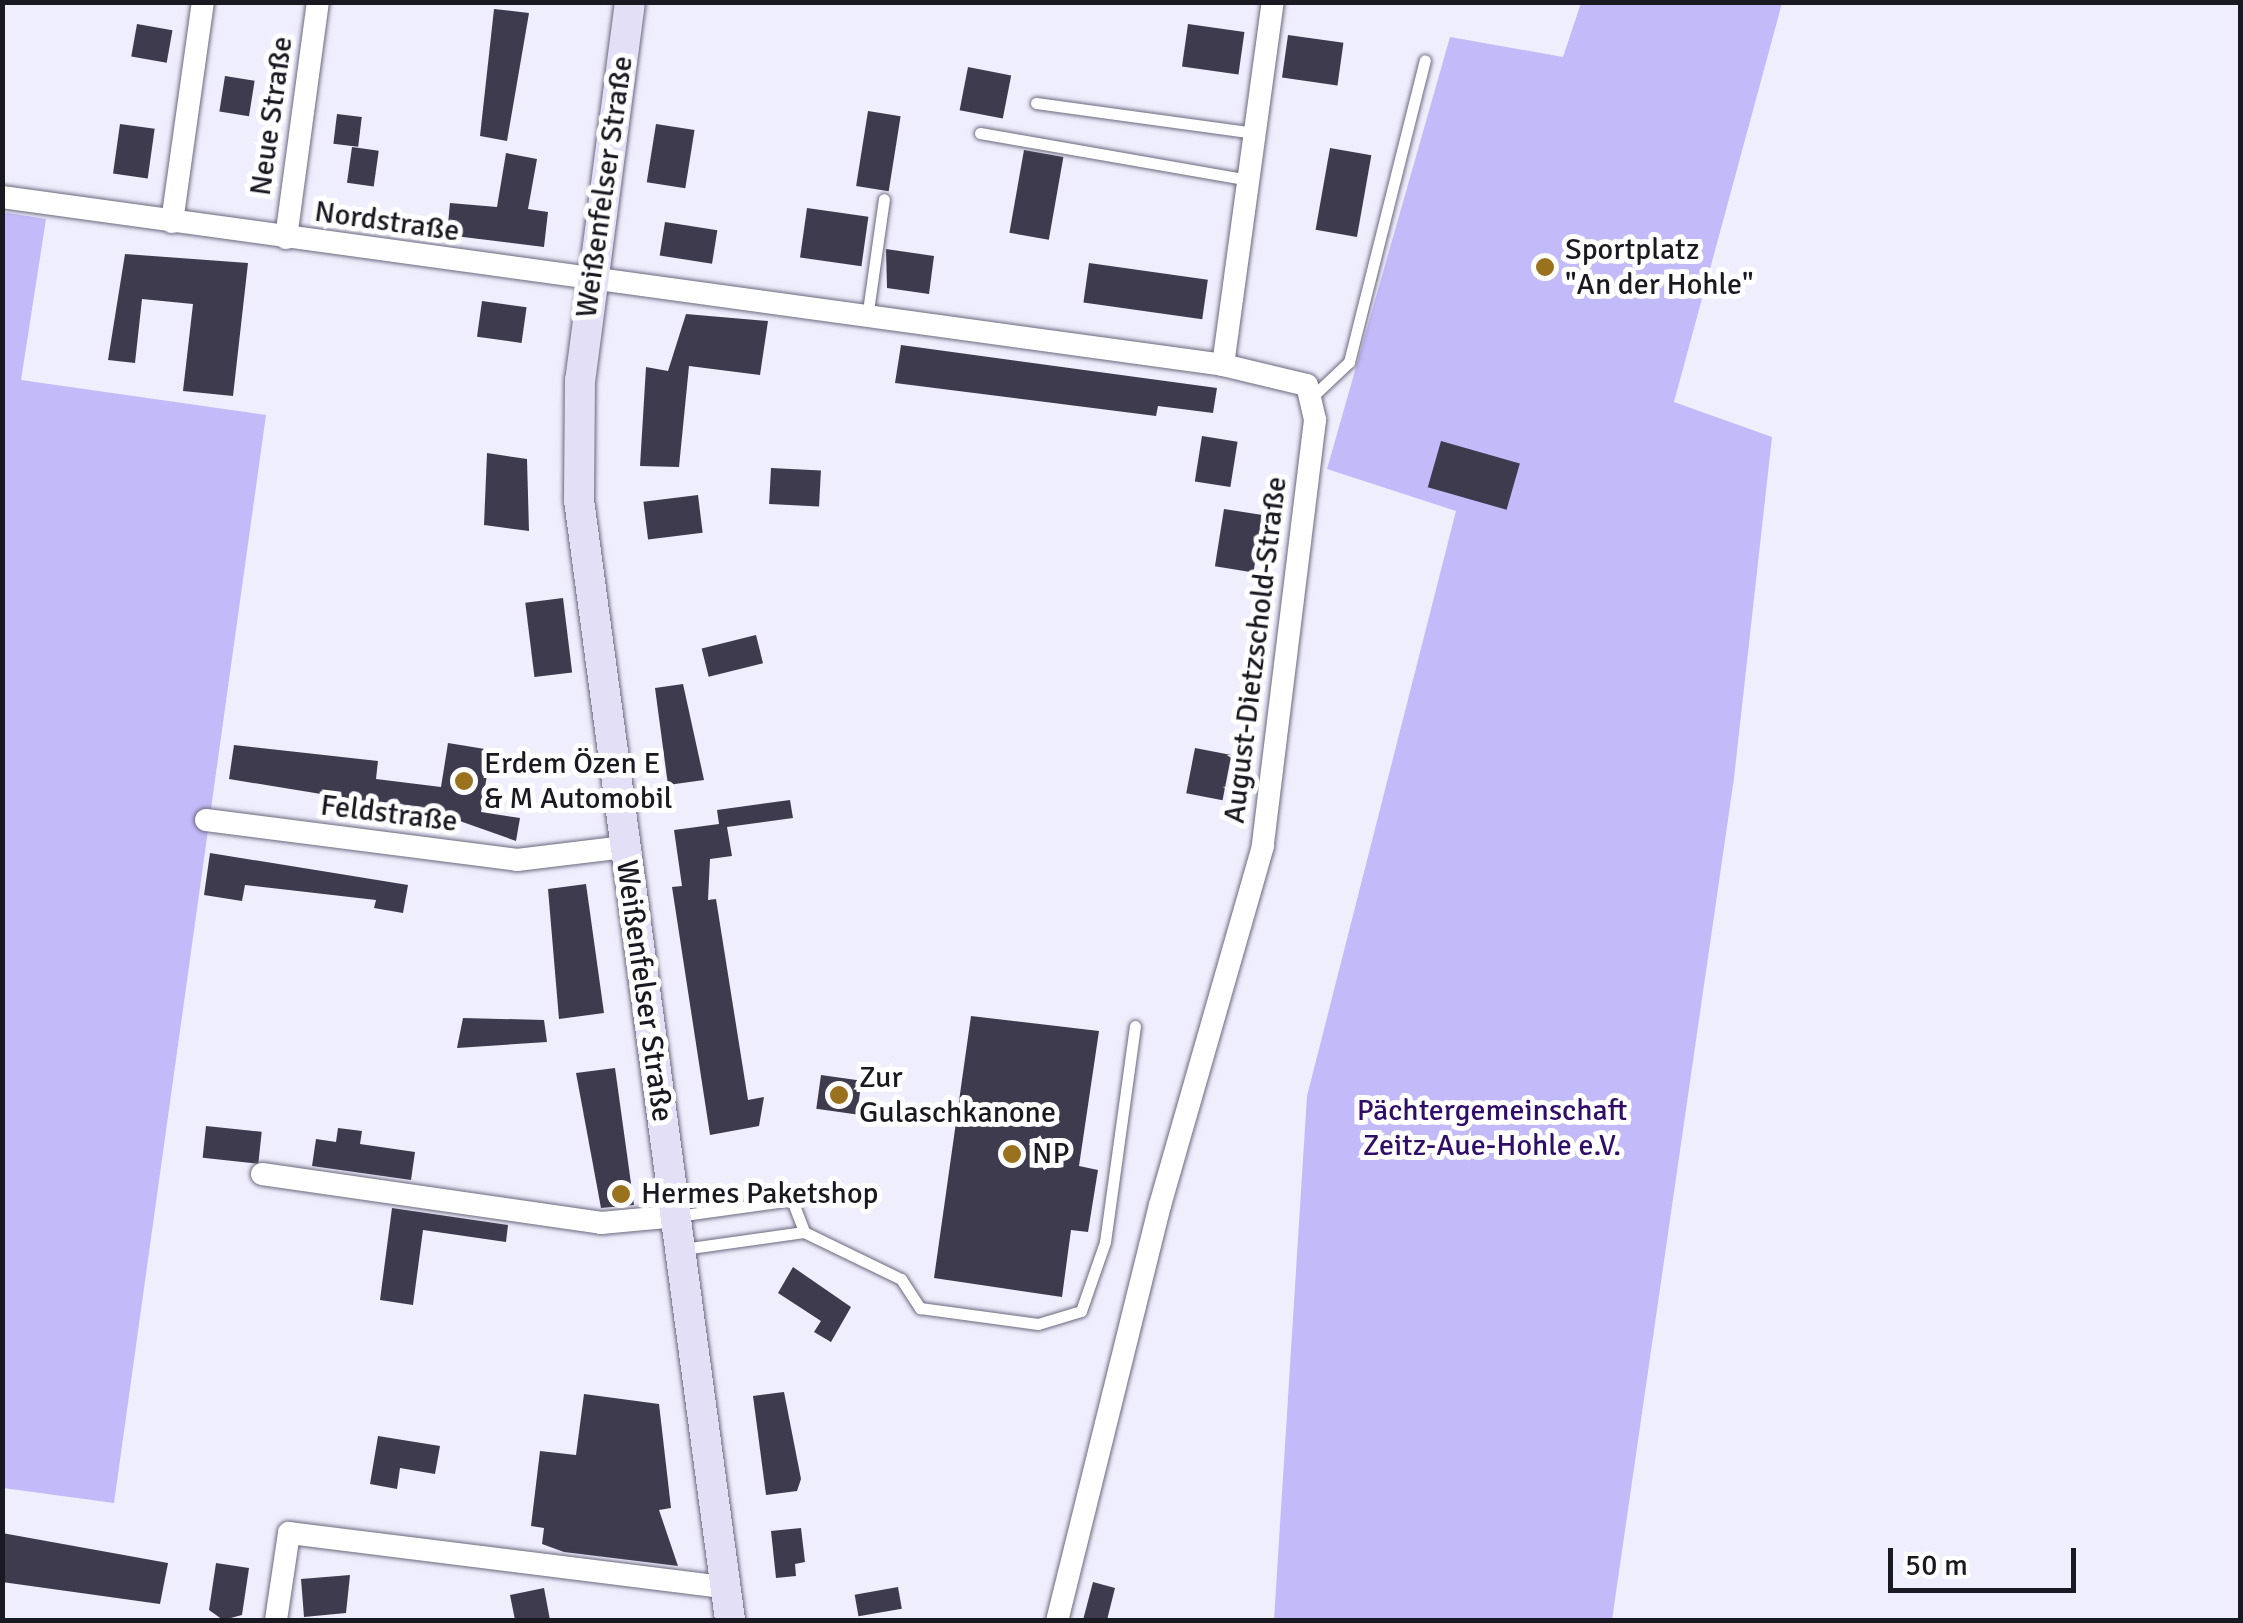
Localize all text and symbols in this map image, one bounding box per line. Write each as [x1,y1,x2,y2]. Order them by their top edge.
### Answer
street label: Neue Straße [243,34,301,198]
street label: Weißenfelser Straße [569,54,641,320]
street label: Nordstraße [312,194,462,250]
place label: Sportplatz "An der Hohle" [1565,232,1754,302]
marker: Sportplatz "An der Hohle" [1534,256,1556,278]
street label: August-Dietzschold-Straße [1217,475,1295,825]
place label: Erdem Özen E & M Automobil [484,746,673,816]
marker: Erdem Özen E & M Automobil [453,770,475,792]
street label: Feldstraße [318,788,460,840]
street label: Weißenfelser Straße [608,858,680,1124]
place label: Zur Gulaschkanone [859,1060,1056,1130]
marker: Zur Gulaschkanone [828,1084,850,1106]
park label: Pächtergemeinschaft Zeitz-Aue-Hohle e.V. [1357,1093,1627,1164]
place label: NP [1032,1136,1069,1172]
marker: NP [1001,1143,1023,1165]
place label: Hermes Paketshop [641,1176,878,1212]
marker: Hermes Paketshop [610,1183,632,1205]
scale bar [1893,1528,2080,1590]
text: 50 m [1905,1547,1968,1584]

